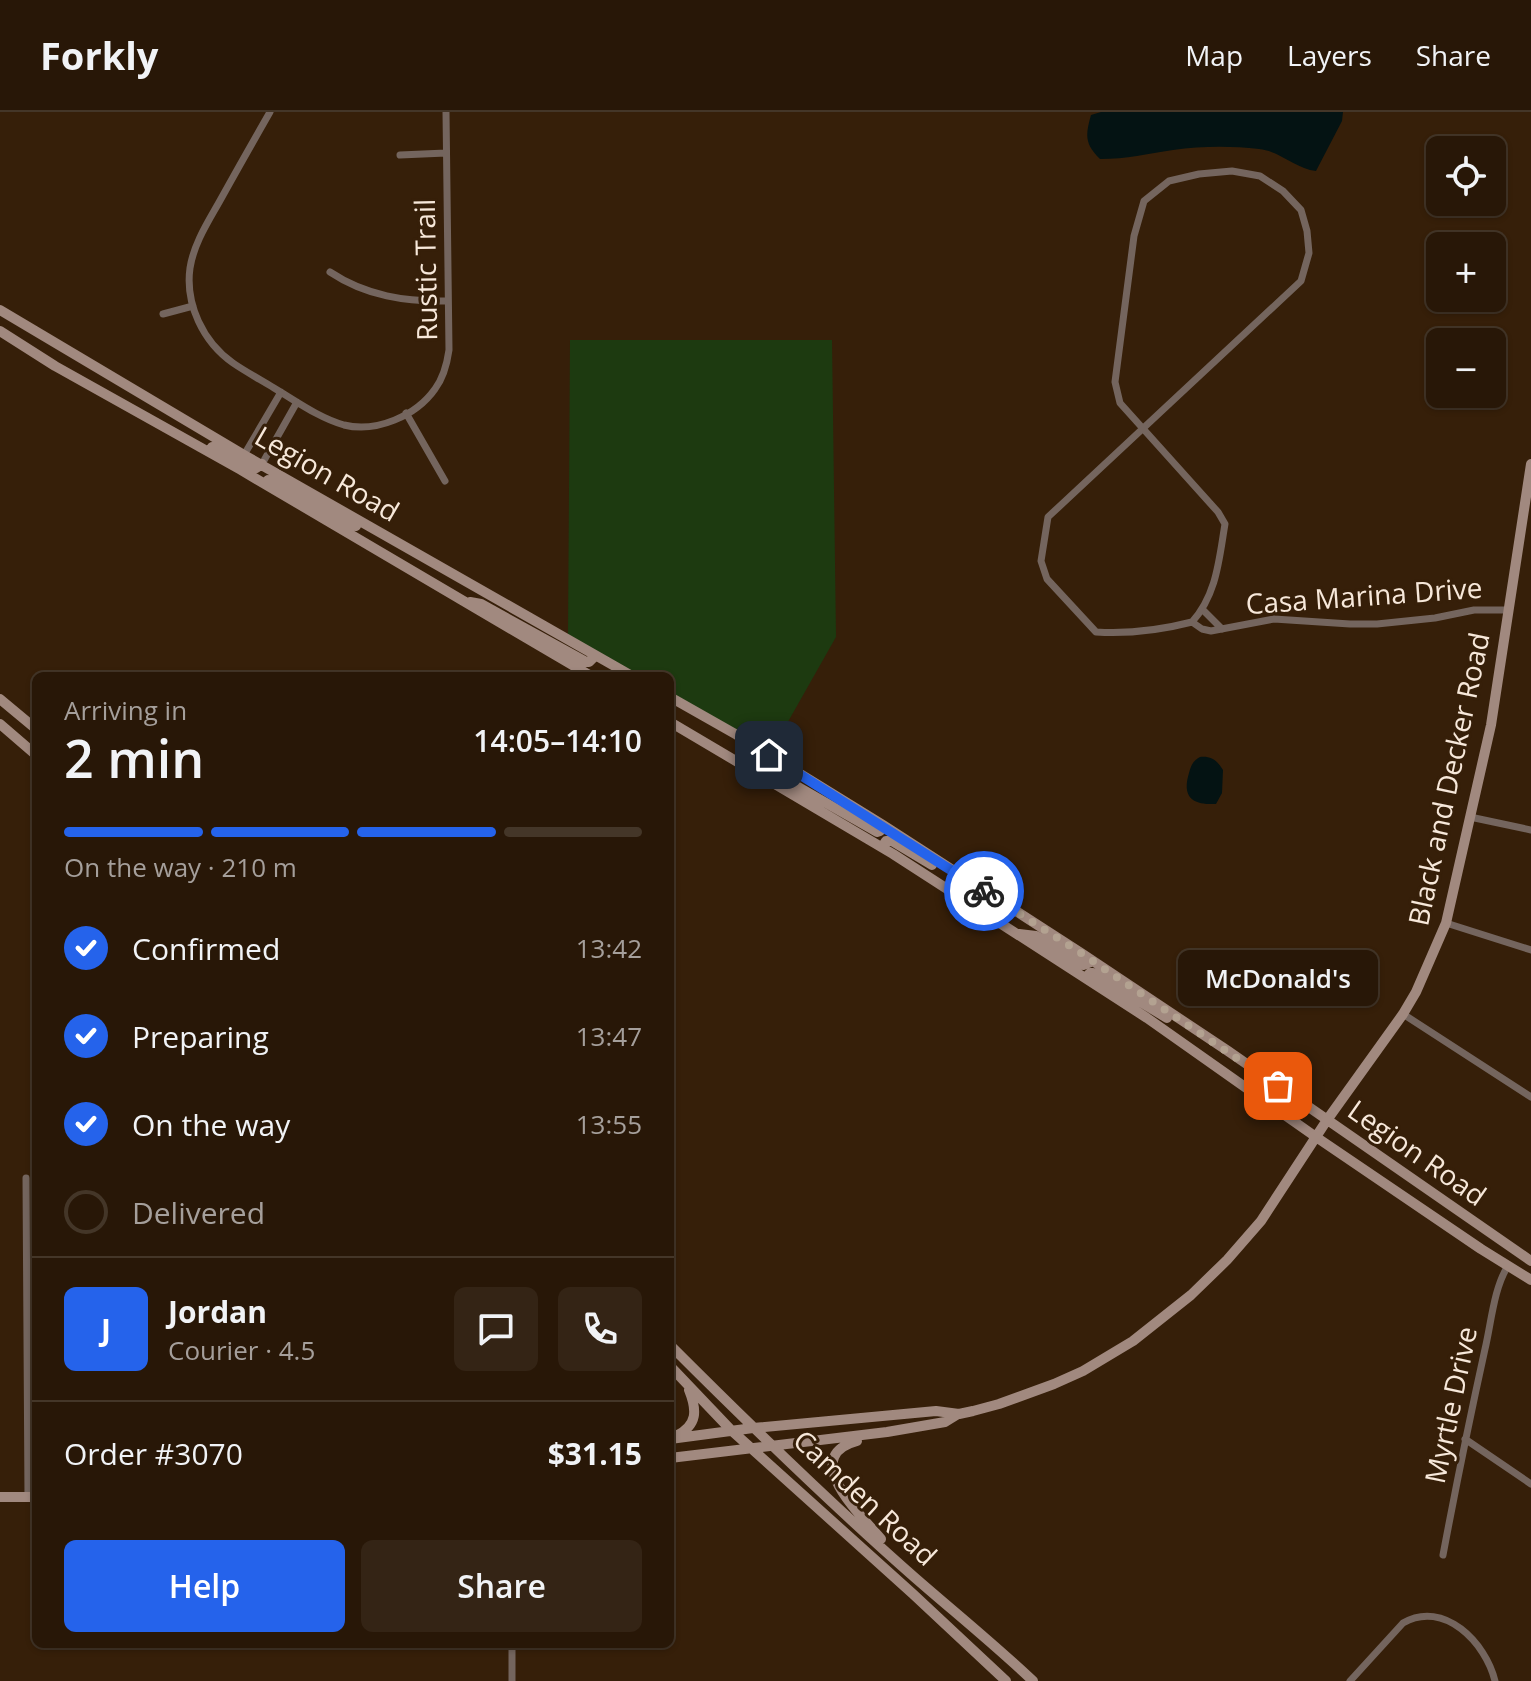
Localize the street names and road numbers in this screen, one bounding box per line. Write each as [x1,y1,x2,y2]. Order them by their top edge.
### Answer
street label: Rustic Trail [405,199,445,341]
street label: Legion Road [248,416,407,530]
street label: Casa Marina Drive [1244,568,1484,622]
street label: Black and Decker Road [1398,629,1498,929]
street label: Legion Road [1341,1091,1494,1214]
street label: Myrtle Drive [1415,1323,1485,1487]
street label: Camden Road [786,1421,946,1574]

